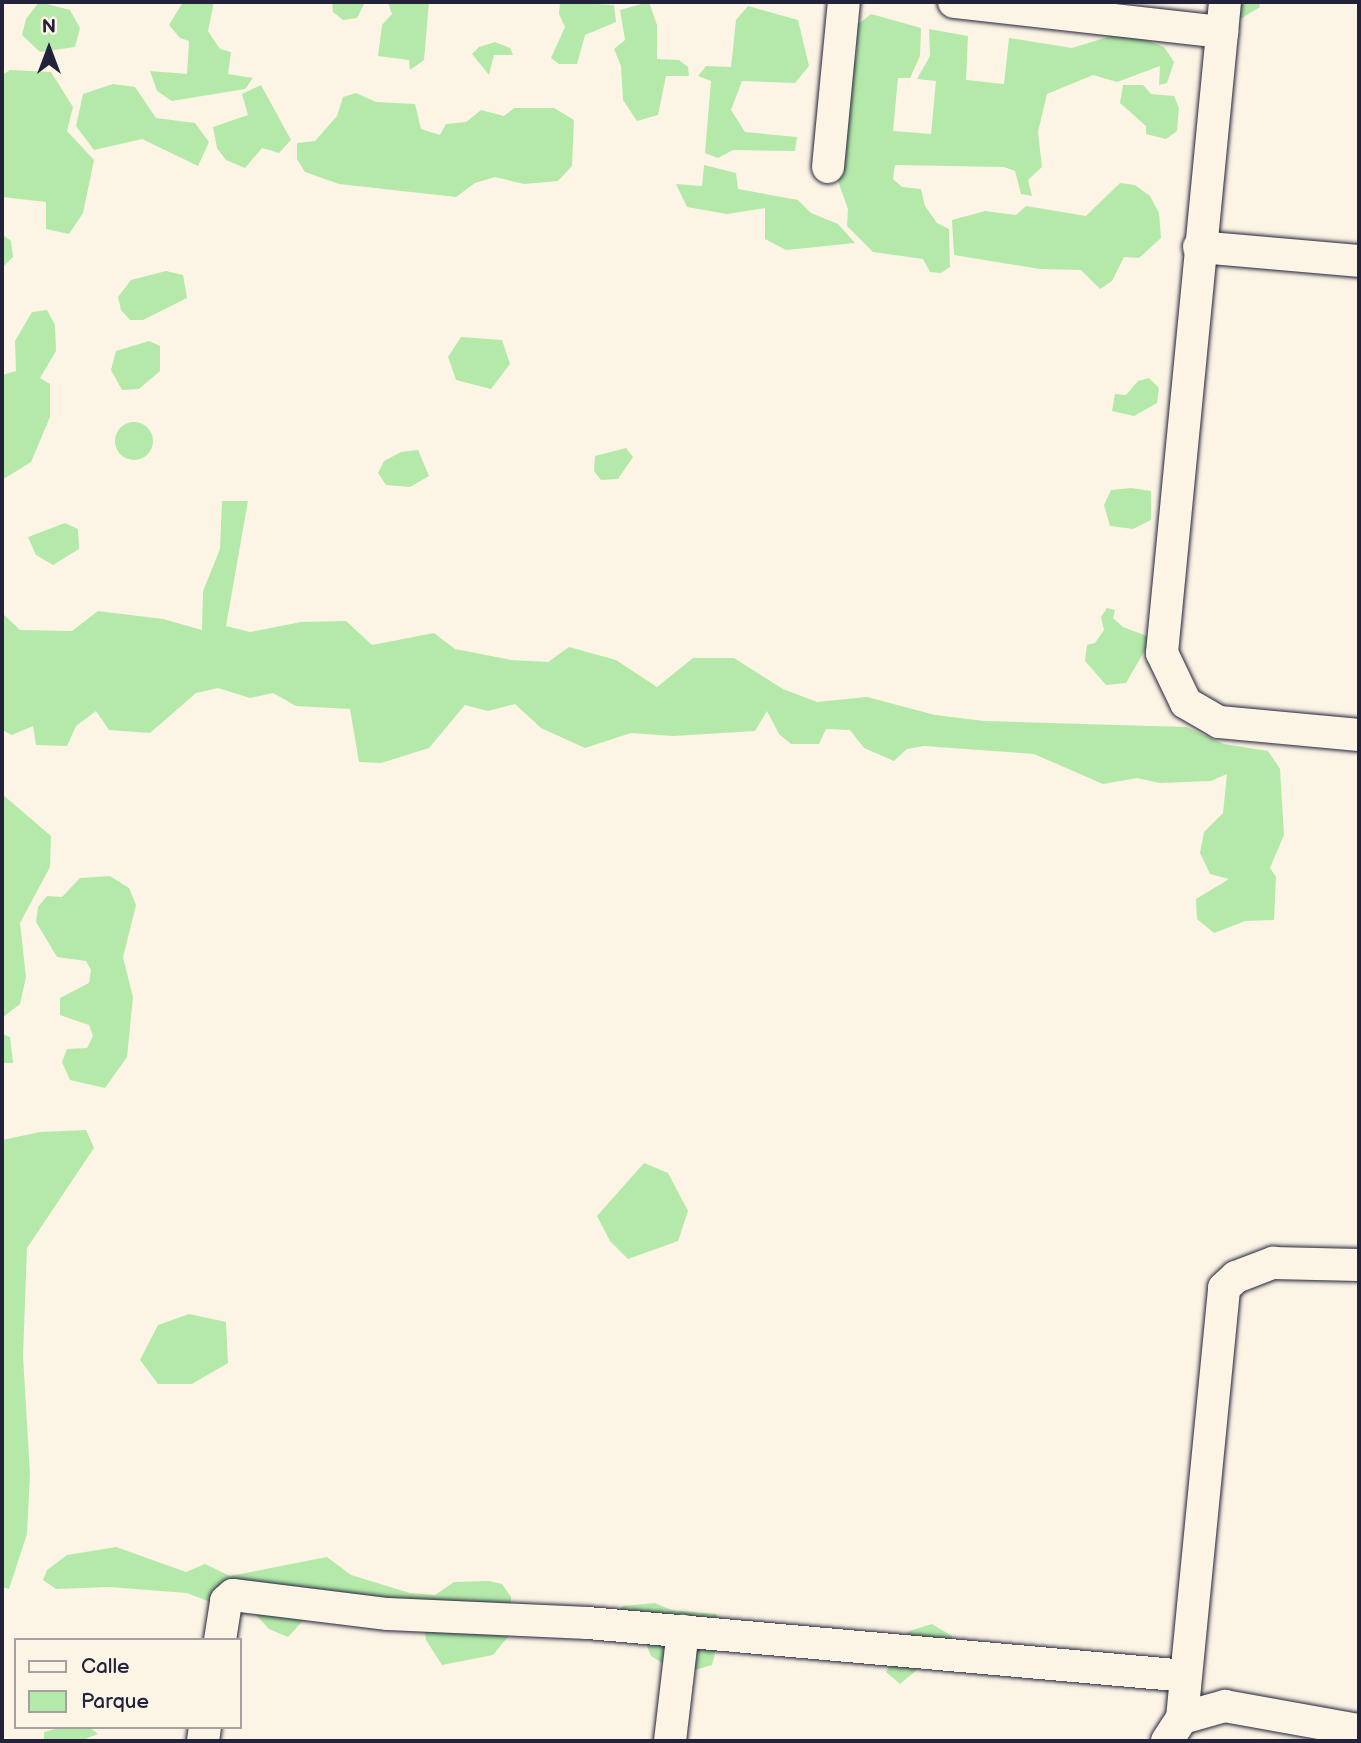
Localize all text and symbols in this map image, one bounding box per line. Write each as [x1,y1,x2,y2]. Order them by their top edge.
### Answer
north arrow [14,14,84,84]
text: N [42,16,56,39]
legend [14,1638,242,1729]
text: Calle [81,1654,130,1679]
text: Parque [81,1689,149,1714]

